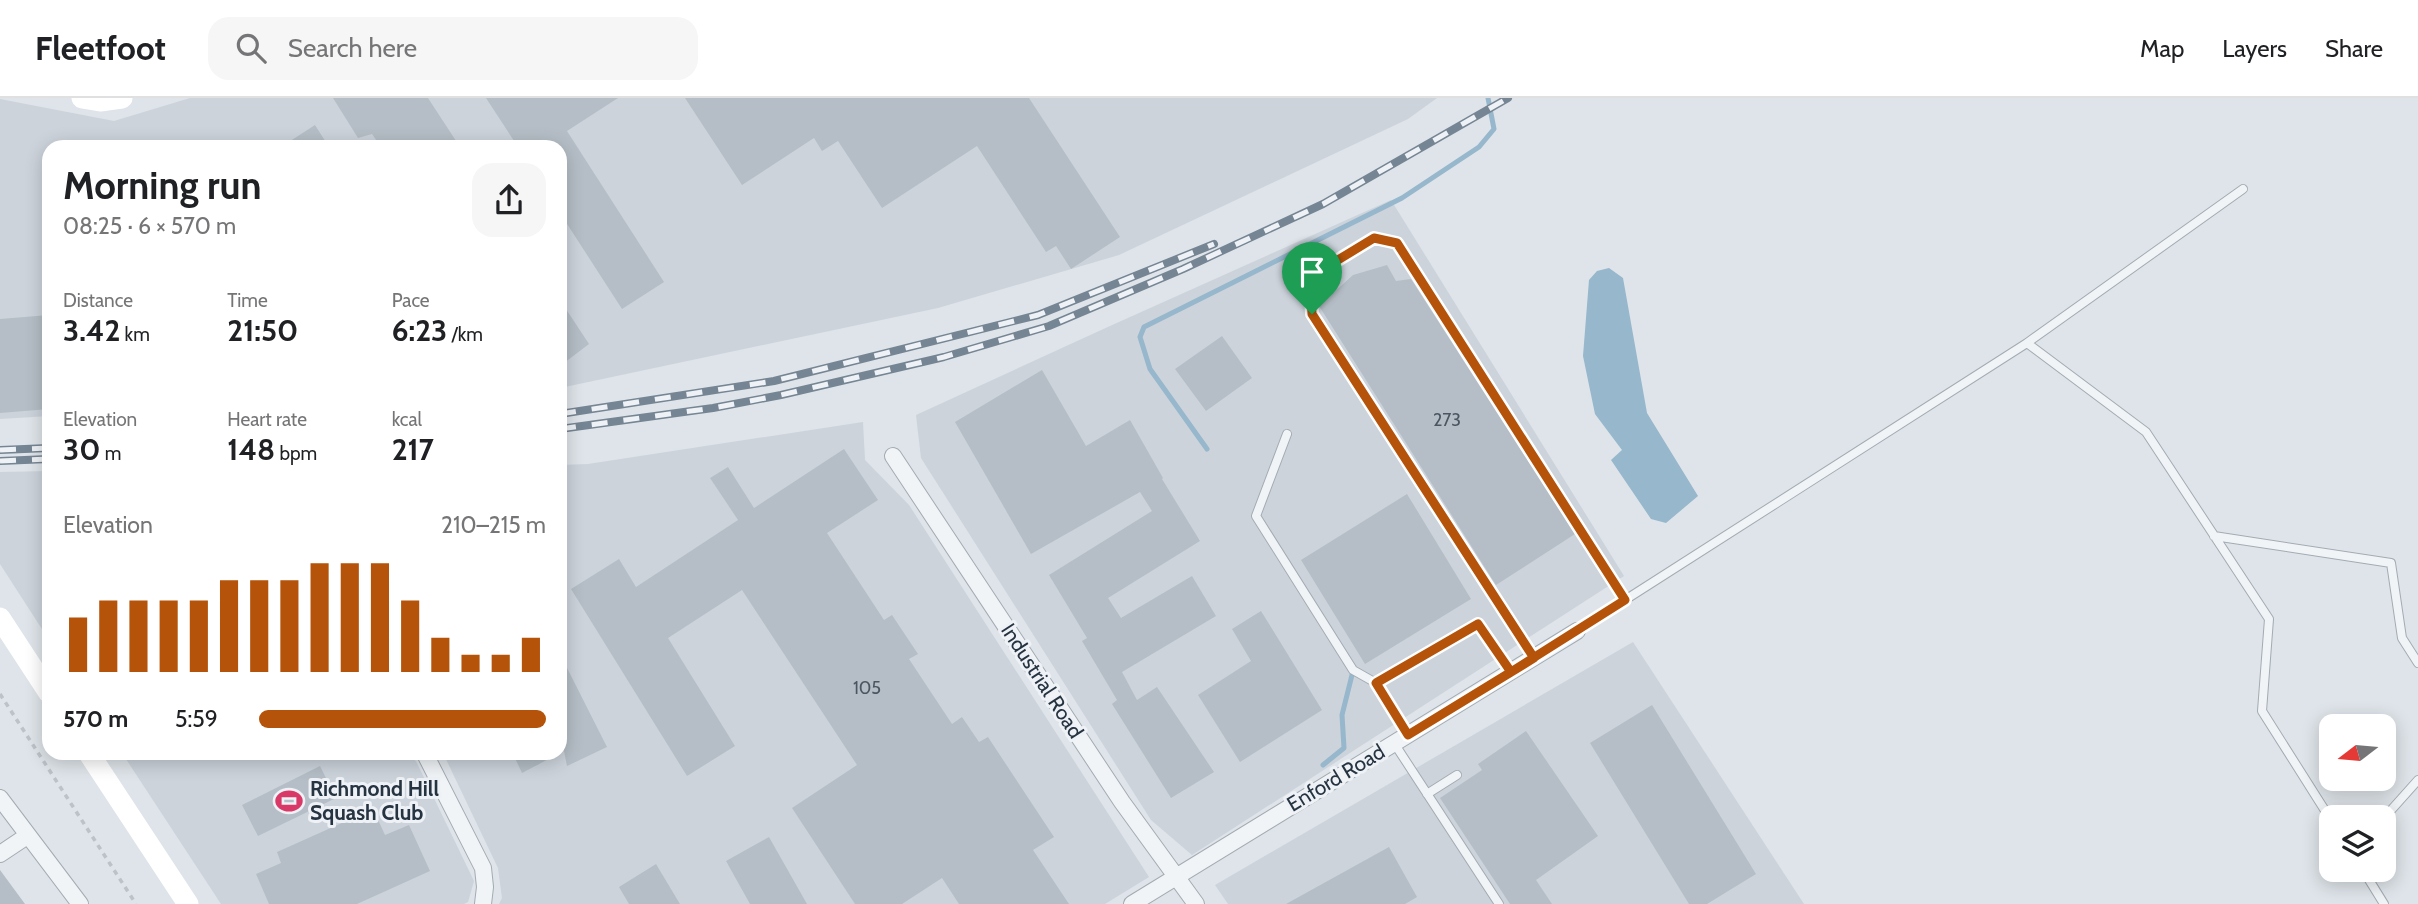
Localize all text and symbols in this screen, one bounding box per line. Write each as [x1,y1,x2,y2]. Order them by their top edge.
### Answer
search box [208,17,698,80]
text: Fleetfoot [35,28,166,68]
icon: search [232,29,270,67]
text: Search here [288,32,417,64]
text: Map [2140,34,2184,63]
text: Layers [2222,34,2287,63]
text: Share [2325,34,2383,63]
text: Morning run [63,162,262,209]
button: share [472,163,546,237]
text: 08:25 · 6 × 570 m [63,212,236,240]
pin [1282,242,1342,314]
icon: arrive [1293,253,1331,291]
text: Distance [63,289,133,312]
text: Time [227,289,268,312]
text: Pace [392,289,430,312]
text: 3.42 [63,312,120,349]
text: 21:50 [227,312,298,349]
text: 6:23 [392,312,447,349]
text: km [120,323,150,346]
text: /km [447,323,483,346]
text: Elevation [63,408,137,431]
text: Heart rate [227,408,307,431]
text: kcal [392,408,422,431]
house number: 273 [1433,409,1461,431]
text: 30 [63,431,100,468]
text: 148 [227,431,275,468]
text: 217 [392,431,434,468]
text: m [100,442,121,465]
text: bpm [275,442,317,465]
text: Elevation [63,511,153,539]
text: 210–215 m [441,511,546,539]
street label: Industrial Road [996,619,1089,743]
house number: 105 [853,677,881,699]
text: 570 m [63,705,128,733]
text: 5:59 [175,705,218,733]
north arrow [2319,714,2396,791]
map controls [2319,714,2396,882]
street label: Enford Road [1282,739,1389,817]
place label: Richmond Hill Squash Club [310,776,439,825]
sports icon: Richmond Hill Squash Club [274,786,304,816]
button: layers [2319,805,2396,882]

